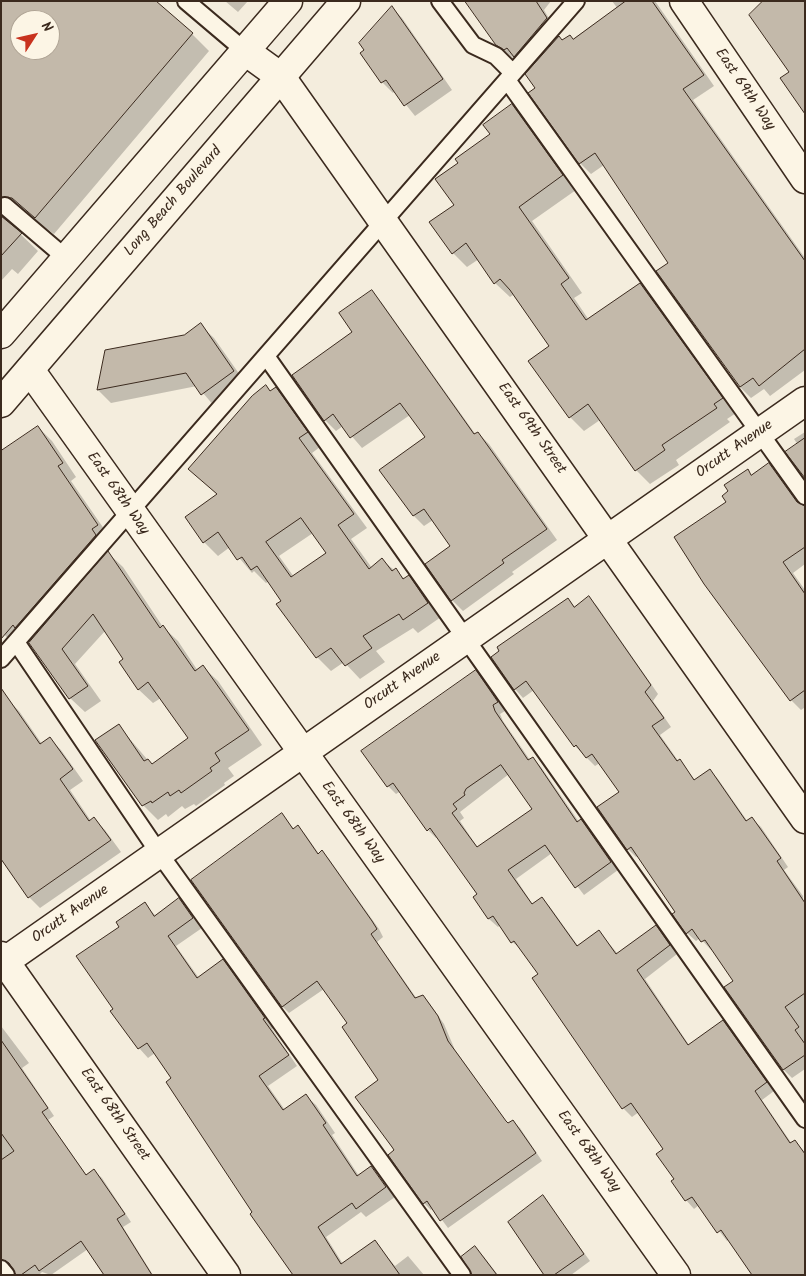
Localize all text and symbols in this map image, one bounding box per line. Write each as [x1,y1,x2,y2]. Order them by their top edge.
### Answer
north arrow [10,10,60,60]
text: N [35,17,58,37]
street label: East 69th Way [710,45,778,135]
street label: Long Beach Boulevard [121,143,227,261]
street label: East 69th Street [493,380,569,478]
street label: Orcutt Avenue [693,417,777,483]
street label: East 68th Way [82,449,152,539]
street label: Orcutt Avenue [361,649,445,715]
street label: East 68th Way [316,778,388,868]
street label: Orcutt Avenue [29,882,113,948]
street label: East 68th Street [75,1065,153,1165]
street label: East 68th Way [552,1107,624,1197]

